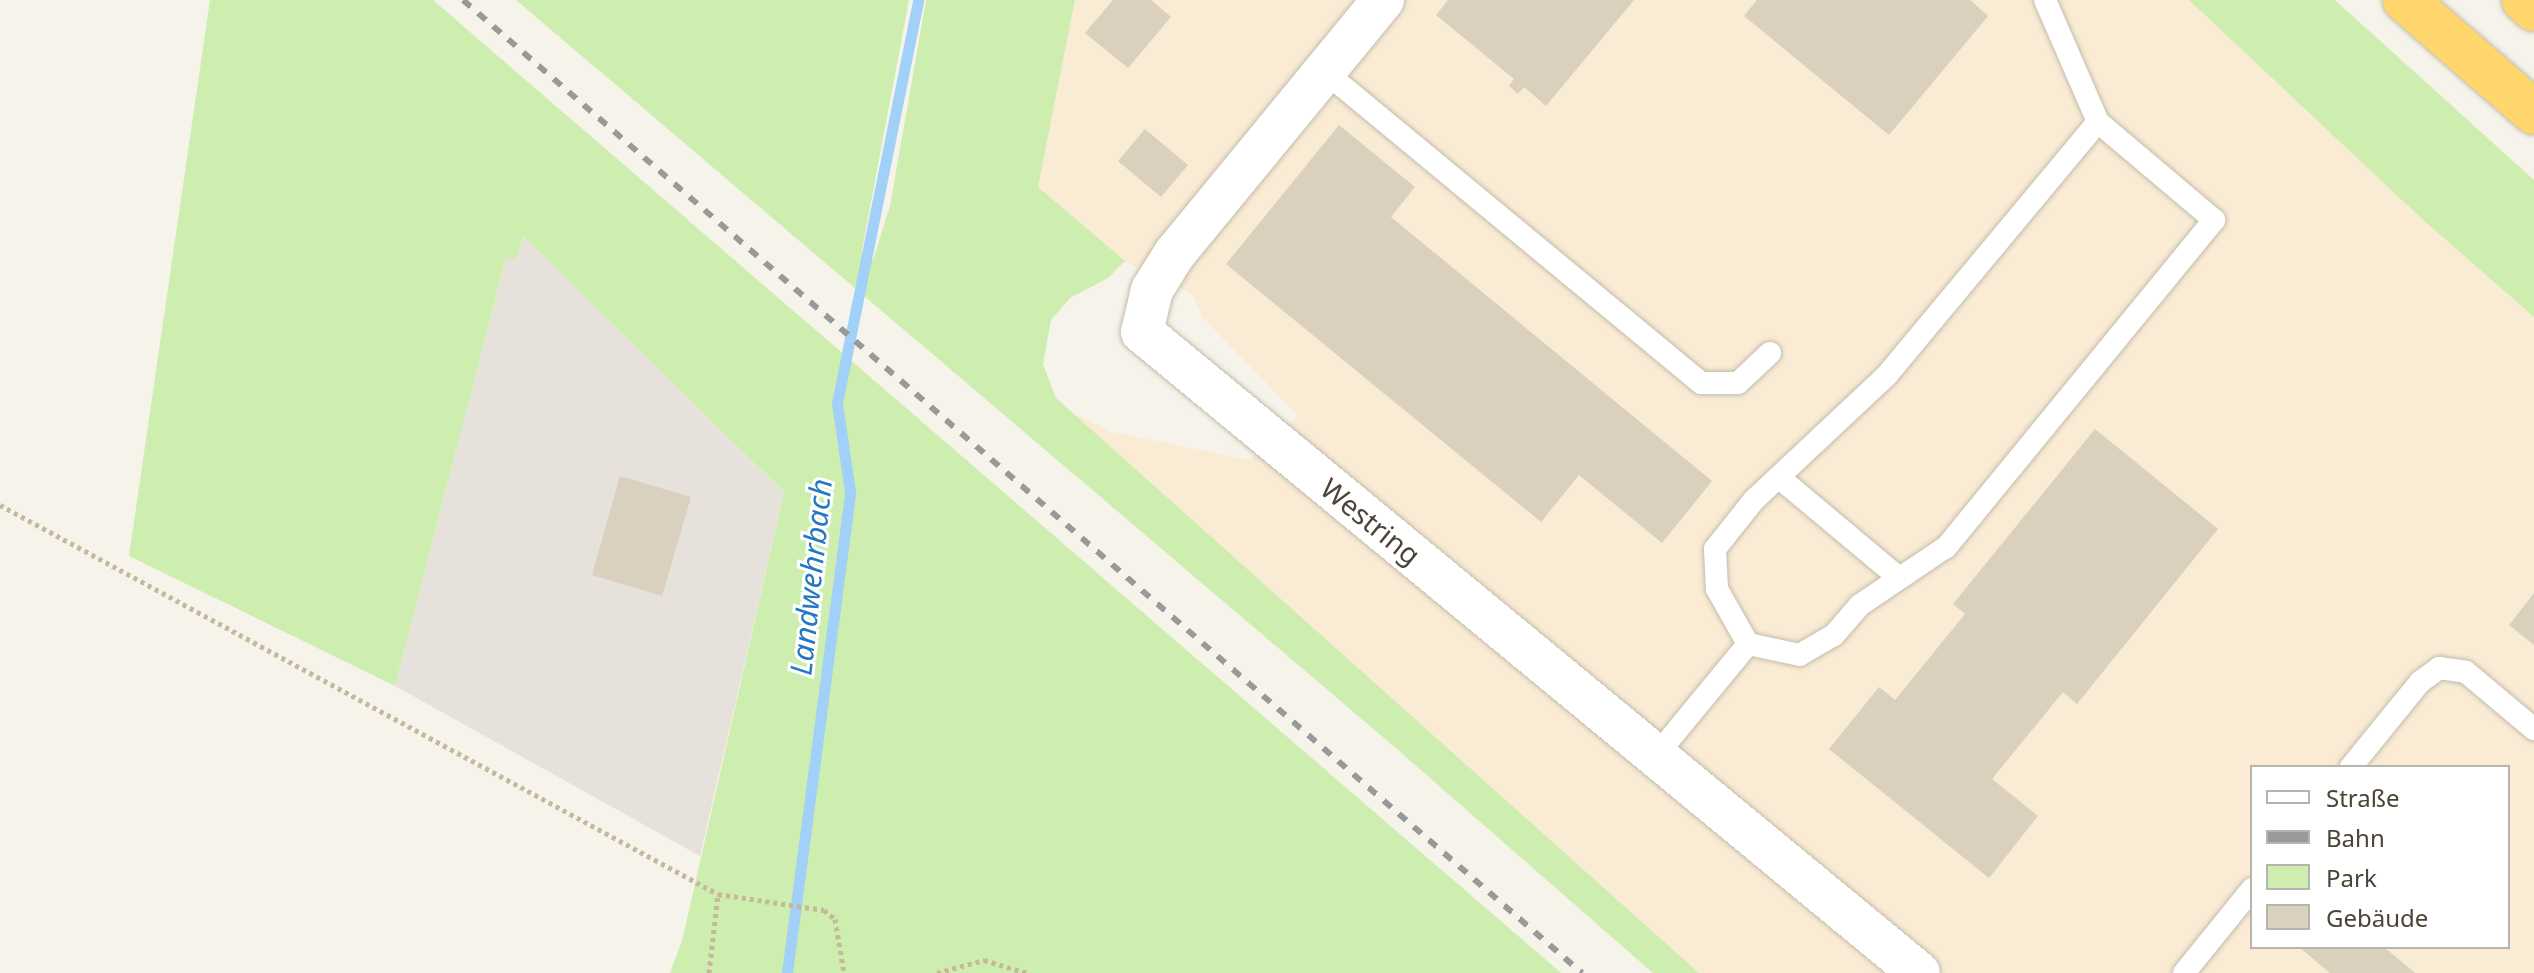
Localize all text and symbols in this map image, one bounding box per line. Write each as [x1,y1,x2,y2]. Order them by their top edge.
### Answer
street label: Westring [1315,471,1427,571]
water label: Landwehrbach [783,477,839,677]
legend [2250,765,2510,949]
text: Straße [2326,781,2399,814]
text: Bahn [2326,821,2385,854]
text: Park [2326,861,2377,894]
text: Gebäude [2326,901,2428,934]

